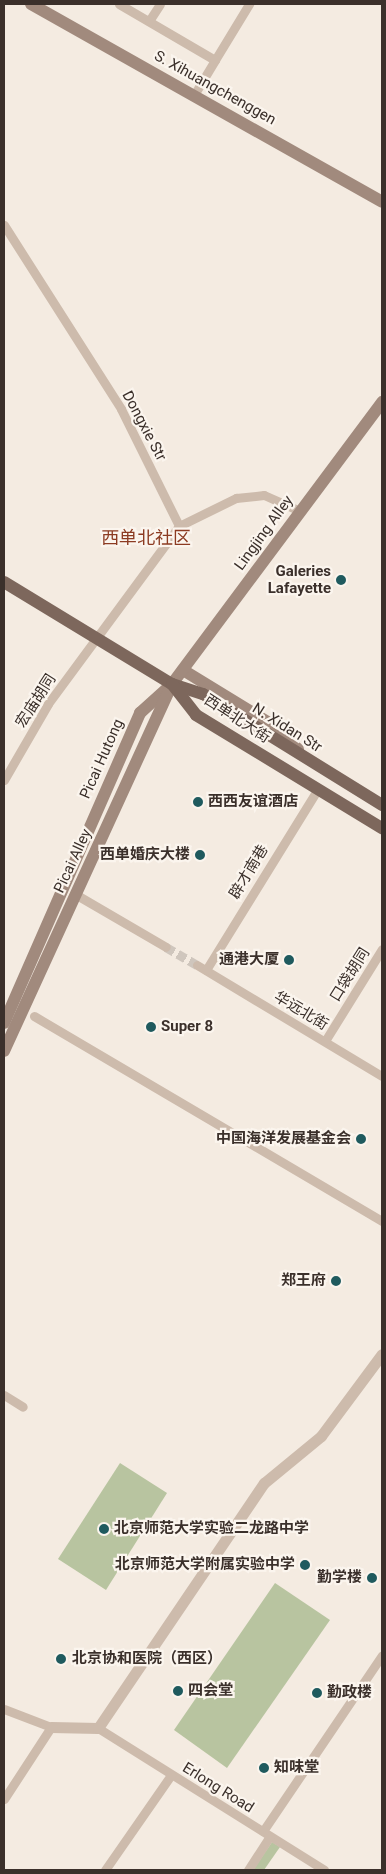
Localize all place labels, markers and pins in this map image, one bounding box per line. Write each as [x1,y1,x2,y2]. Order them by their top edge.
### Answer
place label: Galeries Lafayette [268,562,331,597]
marker: Galeries Lafayette [335,574,347,586]
place label: 西西友谊酒店 [208,793,298,811]
marker: 西西友谊酒店 [192,796,204,808]
place label: 西单婚庆大楼 [100,846,190,864]
marker: 西单婚庆大楼 [194,849,206,861]
place label: 通港大厦 [219,951,279,969]
marker: 通港大厦 [283,954,295,966]
place label: Super 8 [161,1018,213,1036]
marker: Super 8 [145,1021,157,1033]
place label: 中国海洋发展基金会 [216,1130,351,1148]
marker: 中国海洋发展基金会 [355,1133,367,1145]
place label: 郑王府 [281,1272,326,1290]
marker: 郑王府 [330,1275,342,1287]
place label: 北京师范大学实验二龙路中学 [114,1520,309,1538]
marker: 北京师范大学实验二龙路中学 [98,1523,110,1535]
place label: 北京师范大学附属实验中学 [115,1556,295,1574]
marker: 北京师范大学附属实验中学 [299,1559,311,1571]
place label: 勤学楼 [317,1569,362,1587]
marker: 勤学楼 [366,1572,378,1584]
place label: 北京协和医院（西区） [72,1650,222,1668]
marker: 北京协和医院（西区） [54,1652,68,1666]
place label: 四会堂 [188,1682,233,1700]
place label: 勤政楼 [327,1684,372,1702]
marker: 四会堂 [172,1685,184,1697]
marker: 勤政楼 [311,1687,323,1699]
place label: 知味堂 [274,1759,319,1777]
marker: 知味堂 [258,1762,270,1774]

